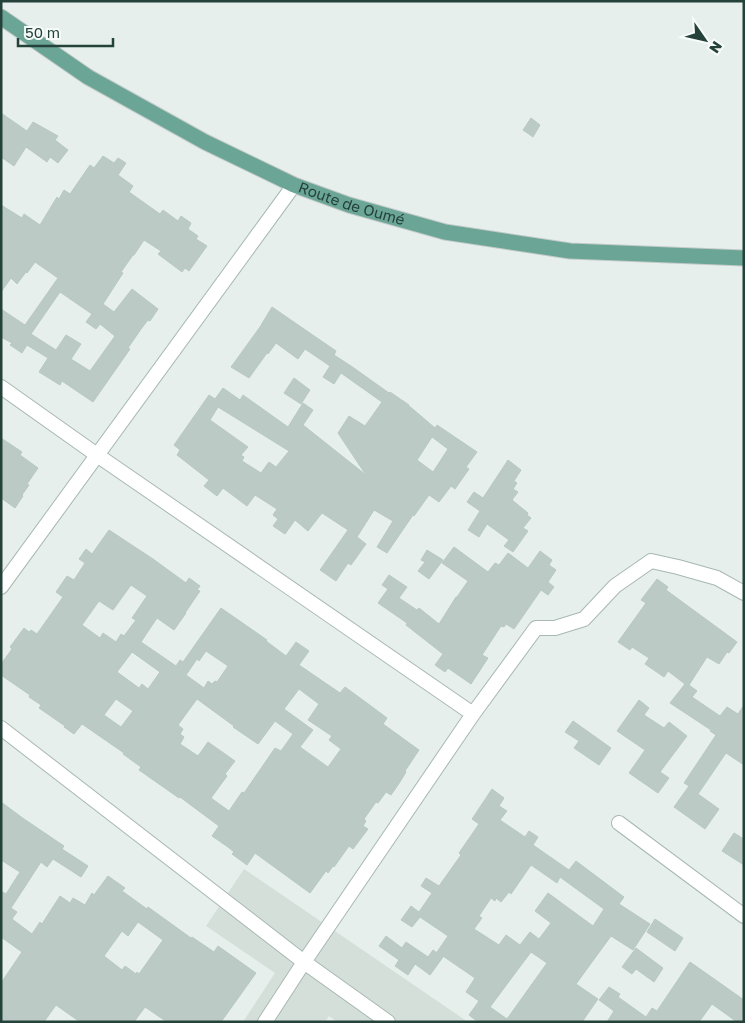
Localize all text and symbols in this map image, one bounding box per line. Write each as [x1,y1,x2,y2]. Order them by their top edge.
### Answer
scale bar [18,15,112,47]
north arrow [680,15,730,65]
text: 50 m [25,23,60,41]
text: N [706,38,726,57]
street label: Route de Oumé [296,177,407,228]

